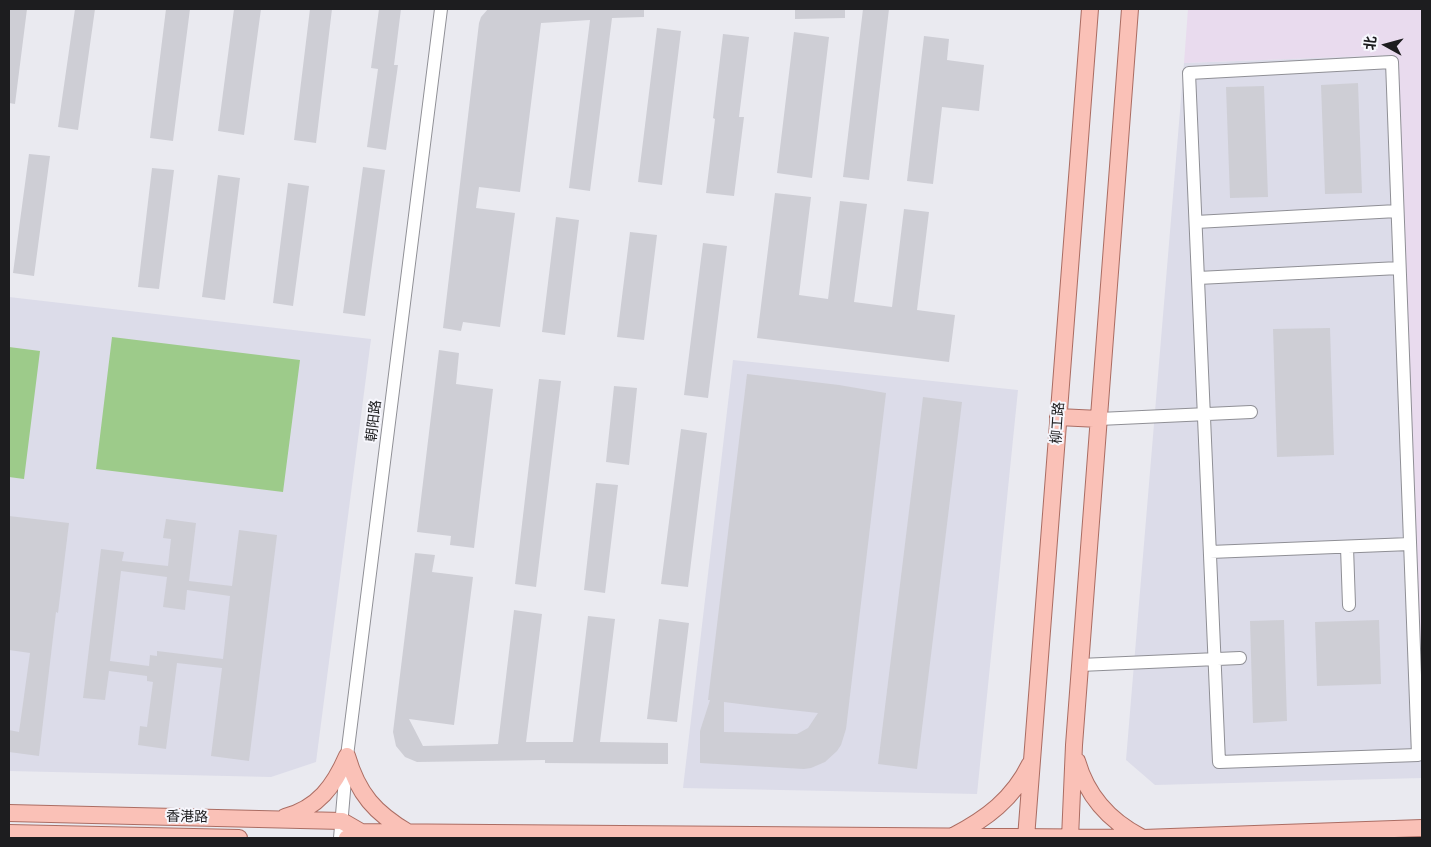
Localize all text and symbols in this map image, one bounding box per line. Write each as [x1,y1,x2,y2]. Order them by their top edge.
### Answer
north arrow [1361,20,1411,70]
text: 北 [1361,35,1380,51]
street label: 朝阳路 [363,399,385,443]
street label: 柳工路 [1048,401,1068,445]
street label: 香港路 [166,808,208,826]

